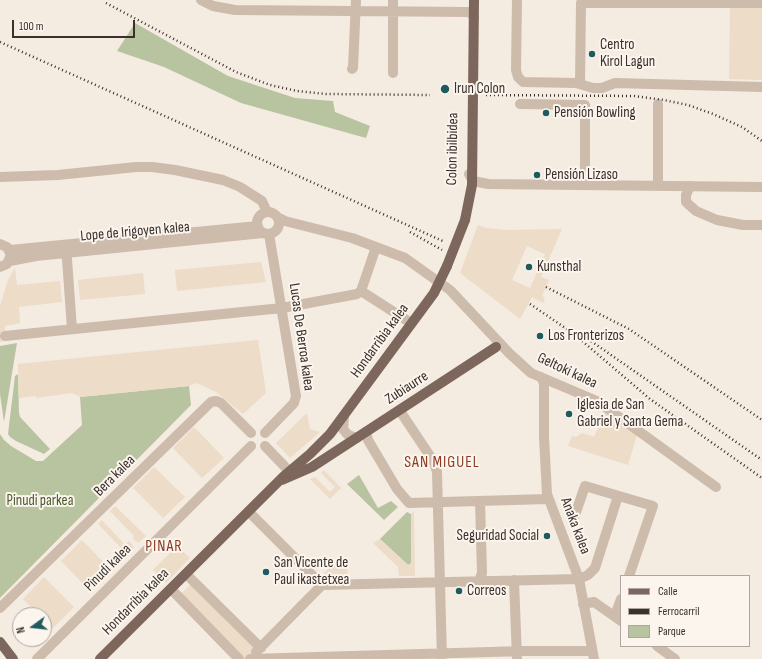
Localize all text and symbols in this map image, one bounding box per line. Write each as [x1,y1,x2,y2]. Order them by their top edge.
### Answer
scale bar [14,12,137,38]
text: 100 m [19,19,44,34]
place label: Centro Kirol Lagun [600,36,655,71]
marker: Centro Kirol Lagun [587,49,597,59]
place label: Irun Colon [454,80,505,98]
marker: Irun Colon [439,83,451,95]
place label: Pensión Bowling [554,104,636,122]
marker: Pensión Bowling [541,108,551,118]
street label: Colon ibilbidea [443,112,463,186]
place label: Pensión Lizaso [545,166,618,184]
marker: Pensión Lizaso [532,170,542,180]
street label: Lope de Irigoyen kalea [80,218,190,246]
place label: Kunsthal [537,258,581,276]
marker: Kunsthal [524,262,534,272]
street label: Lucas De Berroa kalea [285,282,317,392]
street label: Hondarribia kalea [347,301,413,381]
place label: Los Fronterizos [548,327,624,345]
marker: Los Fronterizos [535,331,545,341]
street label: Geltoki kalea [534,349,600,393]
street label: Zubiaurre [382,367,432,409]
place label: Iglesia de San Gabriel y Santa Gema [577,396,683,431]
marker: Iglesia de San Gabriel y Santa Gema [564,409,574,419]
street label: Bera kalea [91,452,139,500]
district label: SAN MIGUEL [404,453,480,473]
park label: Pinudi parkea [7,492,73,510]
street label: Anaka kalea [556,495,594,557]
place label: Seguridad Social [457,527,539,545]
marker: Seguridad Social [542,531,552,541]
district label: PINAR [145,537,183,557]
street label: Pinudi kalea [81,541,135,595]
place label: San Vicente de Paul ikastetxea [274,554,349,589]
street label: Hondarribia kalea [99,565,173,639]
marker: San Vicente de Paul ikastetxea [261,567,271,577]
legend [620,575,750,647]
place label: Correos [467,582,506,600]
text: Calle [658,584,678,599]
marker: Correos [454,586,464,596]
text: Ferrocarril [658,604,700,619]
north arrow [12,607,52,647]
text: Parque [658,624,686,639]
text: N [14,625,28,634]

